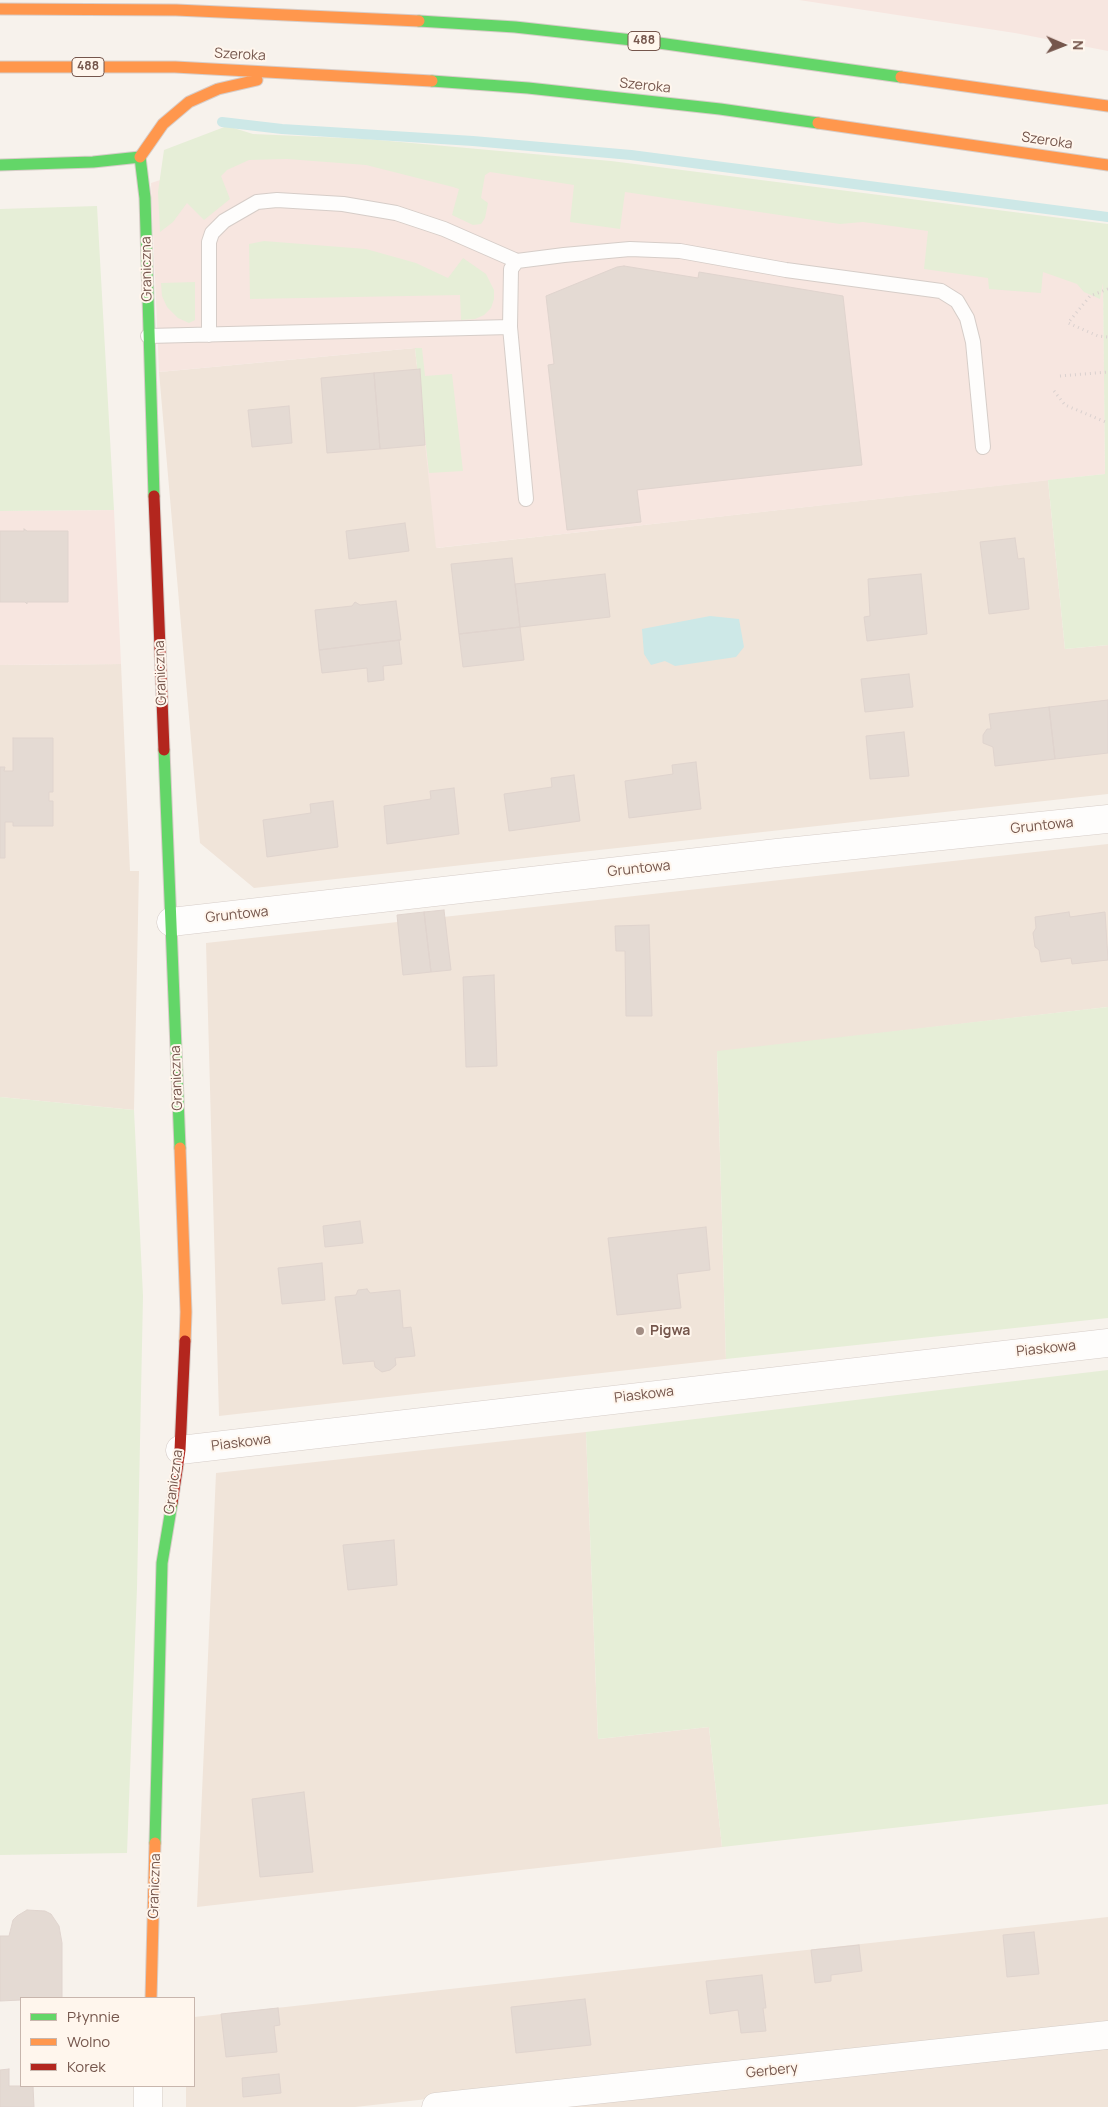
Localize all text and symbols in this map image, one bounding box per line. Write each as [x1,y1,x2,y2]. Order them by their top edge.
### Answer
north arrow [1038,20,1088,70]
road number: 488 [628,31,660,50]
text: N [1069,40,1088,50]
street label: Szeroka [214,45,266,65]
road number: 488 [72,58,104,76]
street label: Szeroka [618,75,672,97]
street label: Szeroka [1020,129,1074,153]
street label: Graniczna [138,236,156,302]
street label: Graniczna [151,640,171,706]
street label: Gruntowa [1010,814,1074,838]
street label: Gruntowa [607,857,671,881]
street label: Gruntowa [205,903,269,927]
street label: Graniczna [167,1045,187,1111]
place label: Pigwa [650,1323,690,1339]
marker: Pigwa [634,1325,646,1337]
street label: Piaskowa [1015,1338,1077,1360]
street label: Piaskowa [613,1383,675,1407]
street label: Piaskowa [210,1431,272,1455]
street label: Graniczna [161,1449,187,1515]
street label: Graniczna [145,1853,165,1919]
legend [20,1997,195,2087]
text: Płynnie [67,2006,120,2027]
text: Wolno [67,2031,110,2052]
text: Korek [67,2056,106,2077]
street label: Gerbery [745,2060,799,2082]

